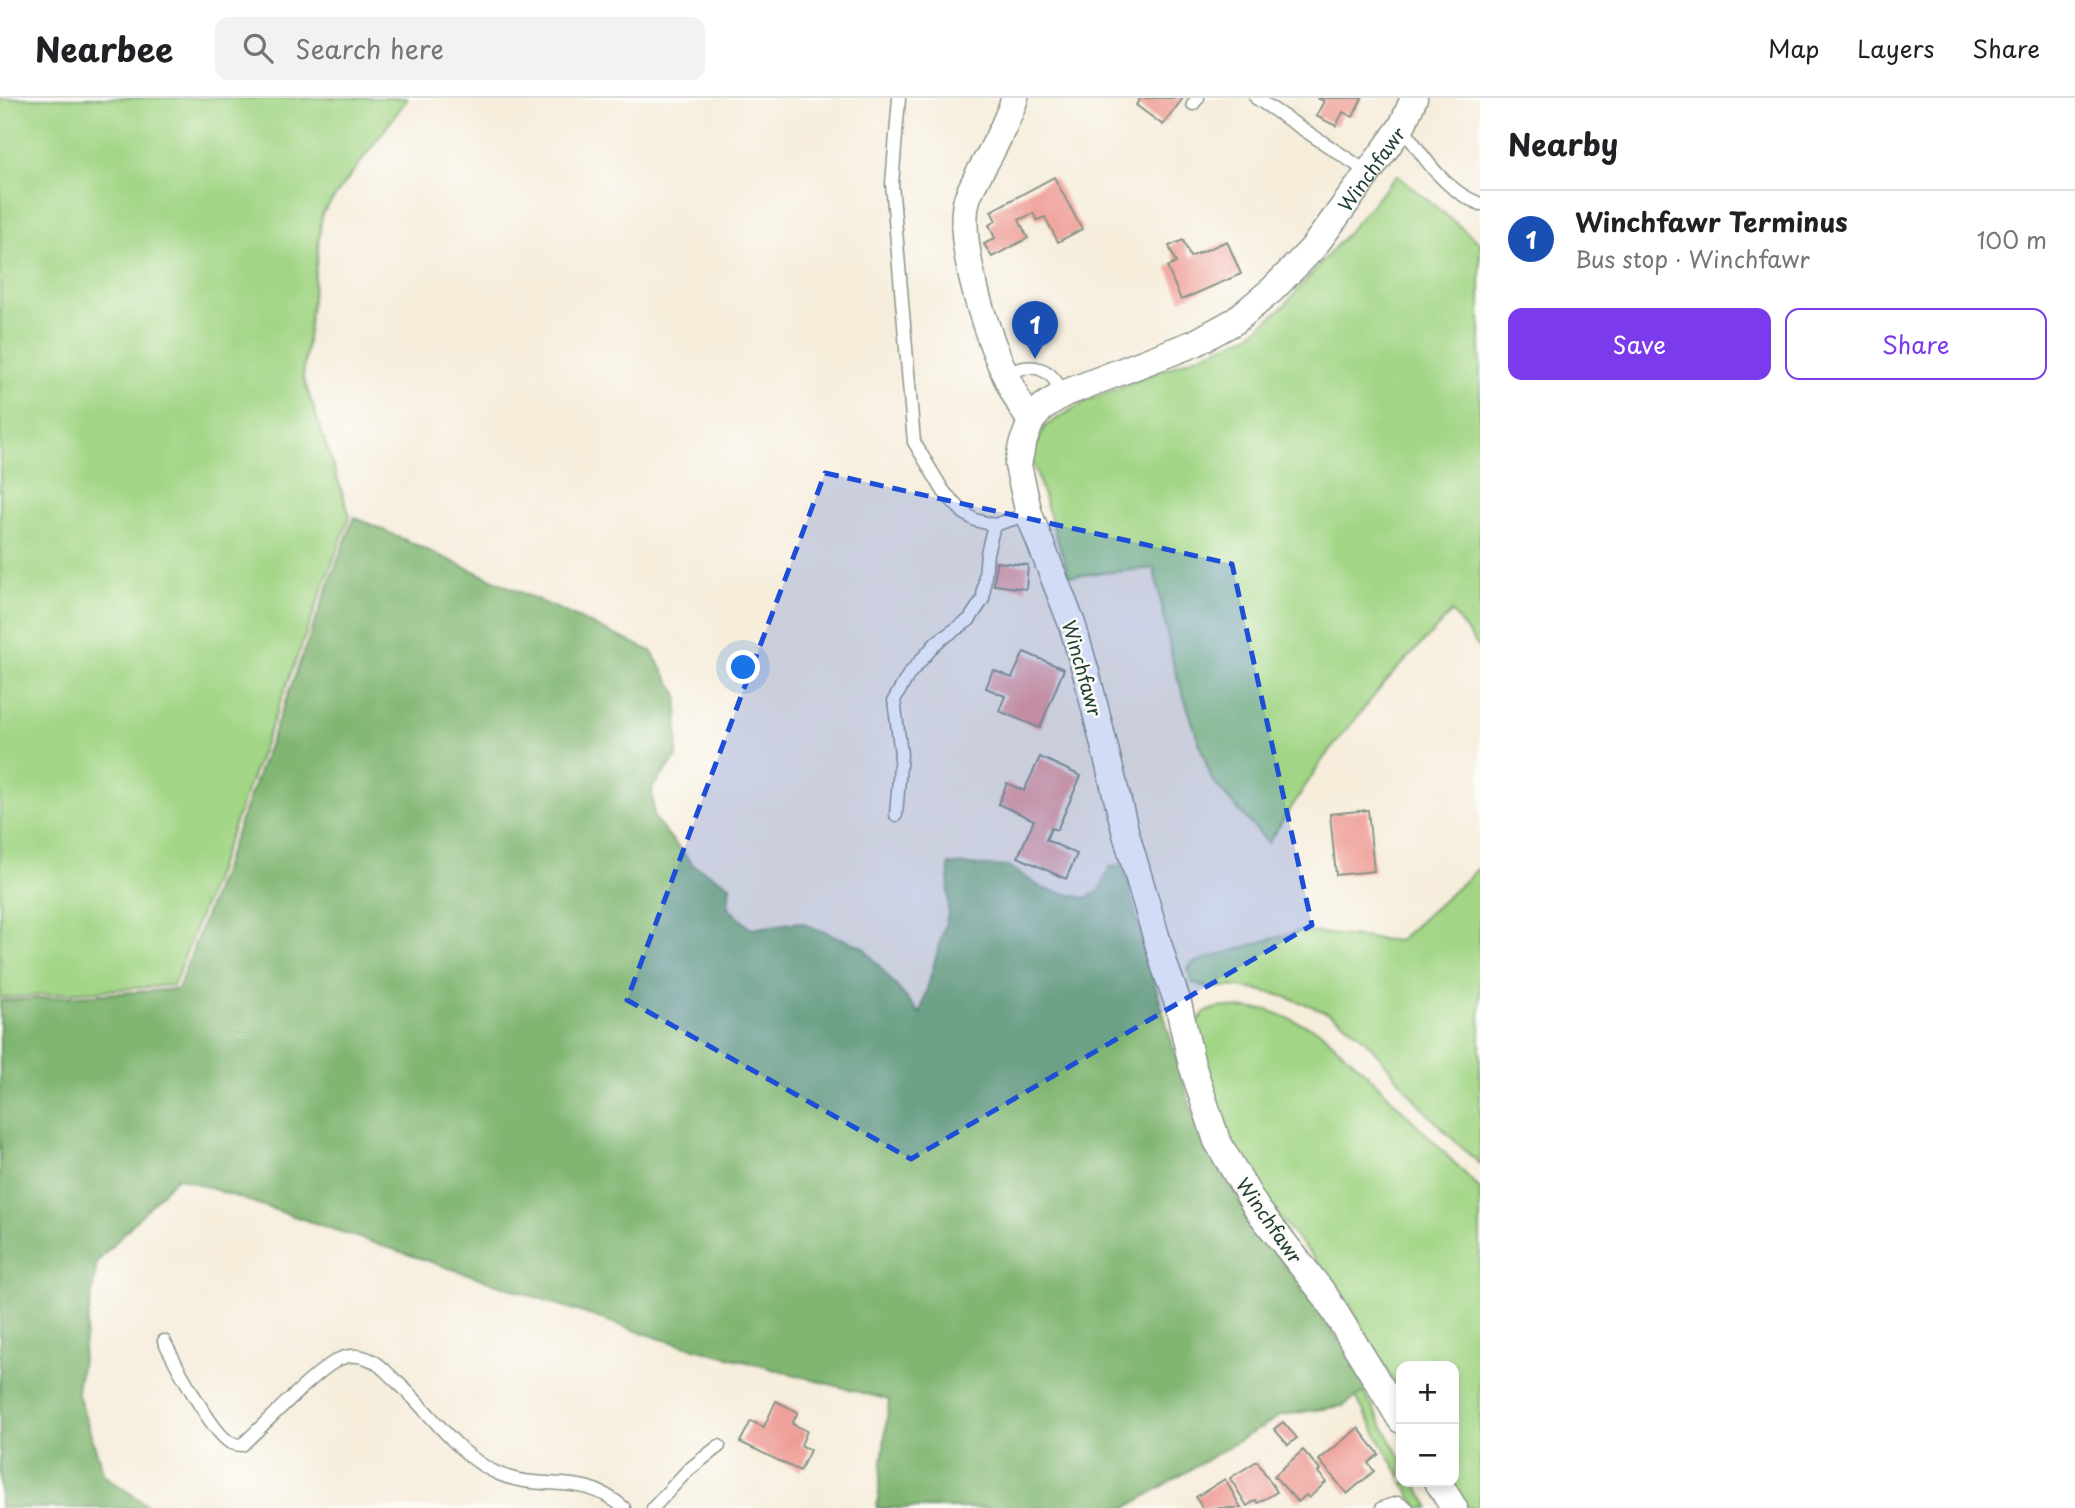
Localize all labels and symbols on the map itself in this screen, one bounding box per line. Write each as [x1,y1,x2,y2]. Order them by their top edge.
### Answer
street label: Winchfawr [1331,120,1412,217]
pin: 1 [1012,301,1058,359]
street label: Winchfawr [1056,617,1110,720]
your location [726,650,760,684]
street label: Winchfawr [1230,1171,1310,1269]

